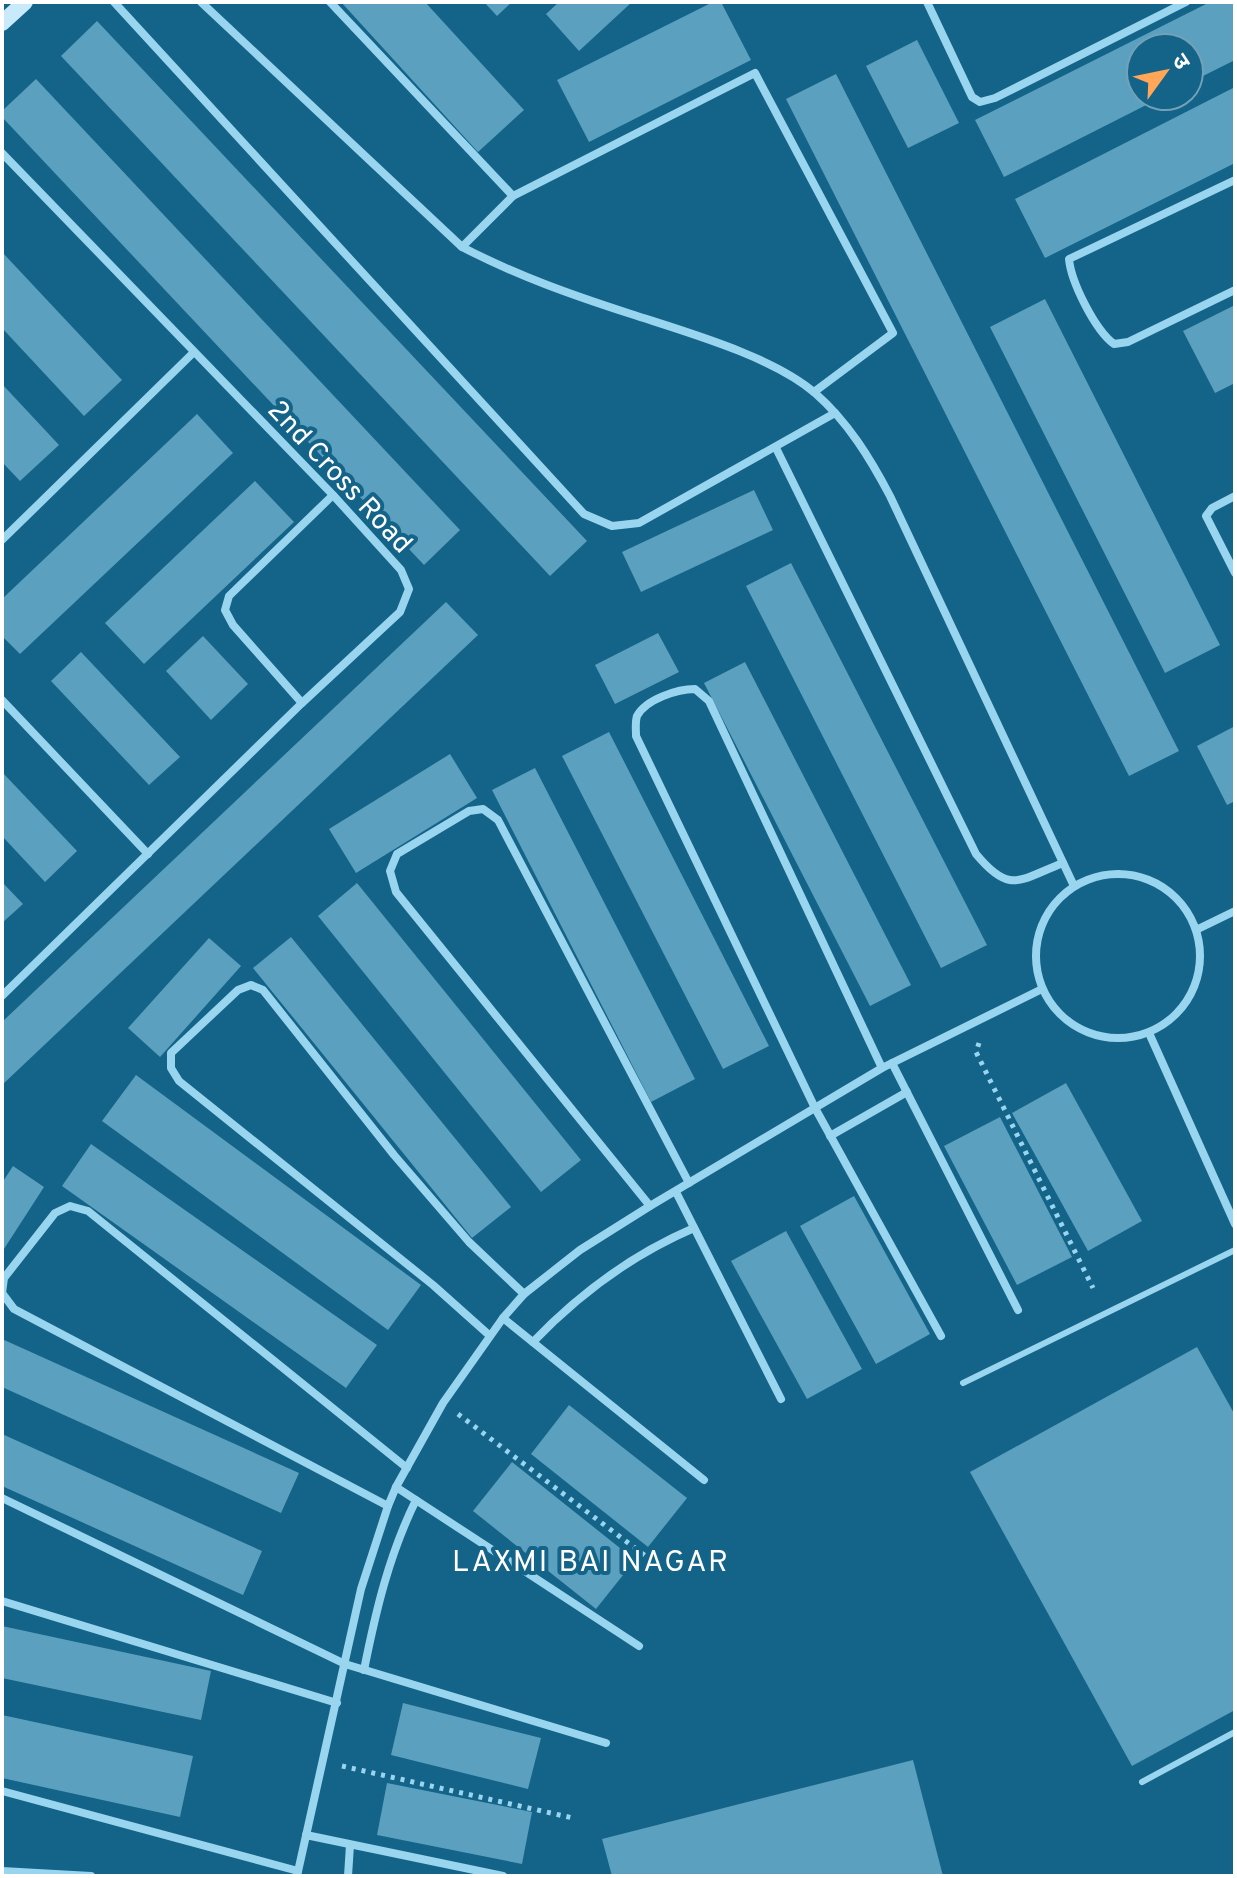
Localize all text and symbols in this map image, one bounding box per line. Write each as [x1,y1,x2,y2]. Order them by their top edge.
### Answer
north arrow [1125,32,1205,112]
text: उ [1165,50,1195,76]
street label: 2nd Cross Road [258,394,419,562]
district label: LAXMI BAI NAGAR [452,1545,730,1582]

